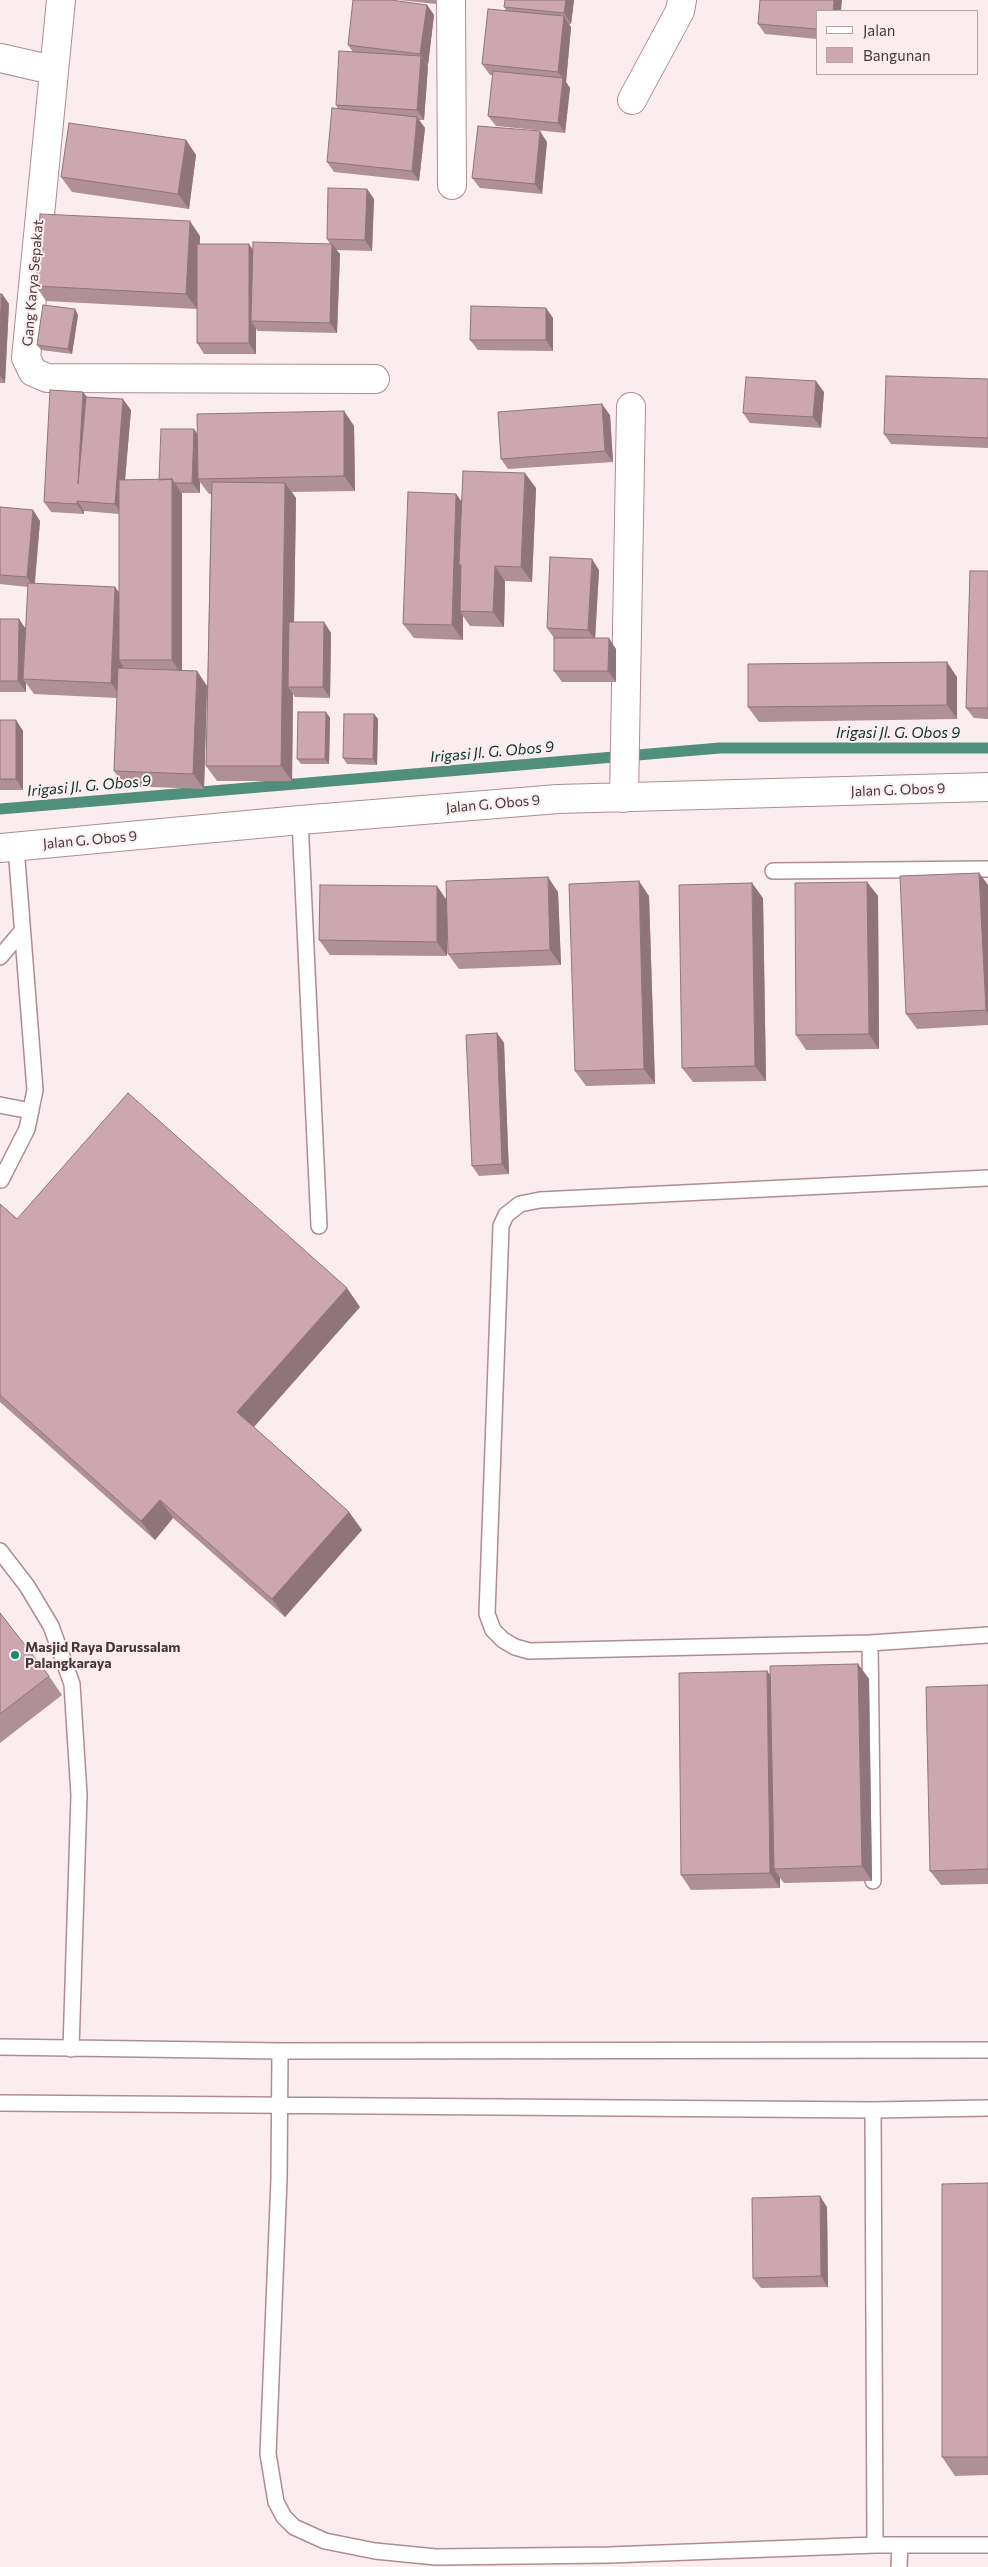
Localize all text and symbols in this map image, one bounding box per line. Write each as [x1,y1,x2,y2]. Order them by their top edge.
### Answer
legend [816,10,978,75]
text: Jalan [863,21,895,39]
text: Bangunan [863,46,931,64]
street label: Gang Karya Sepakat [19,219,47,347]
water label: Irigasi Jl. G. Obos 9 [836,724,960,742]
water label: Irigasi Jl. G. Obos 9 [429,738,555,766]
water label: Irigasi Jl. G. Obos 9 [26,772,152,800]
street label: Jalan G. Obos 9 [850,780,946,800]
street label: Jalan G. Obos 9 [445,792,541,816]
street label: Jalan G. Obos 9 [42,828,138,852]
place label: Masjid Raya Darussalam Palangkaraya [25,1639,180,1671]
marker: Masjid Raya Darussalam Palangkaraya [9,1649,21,1661]

